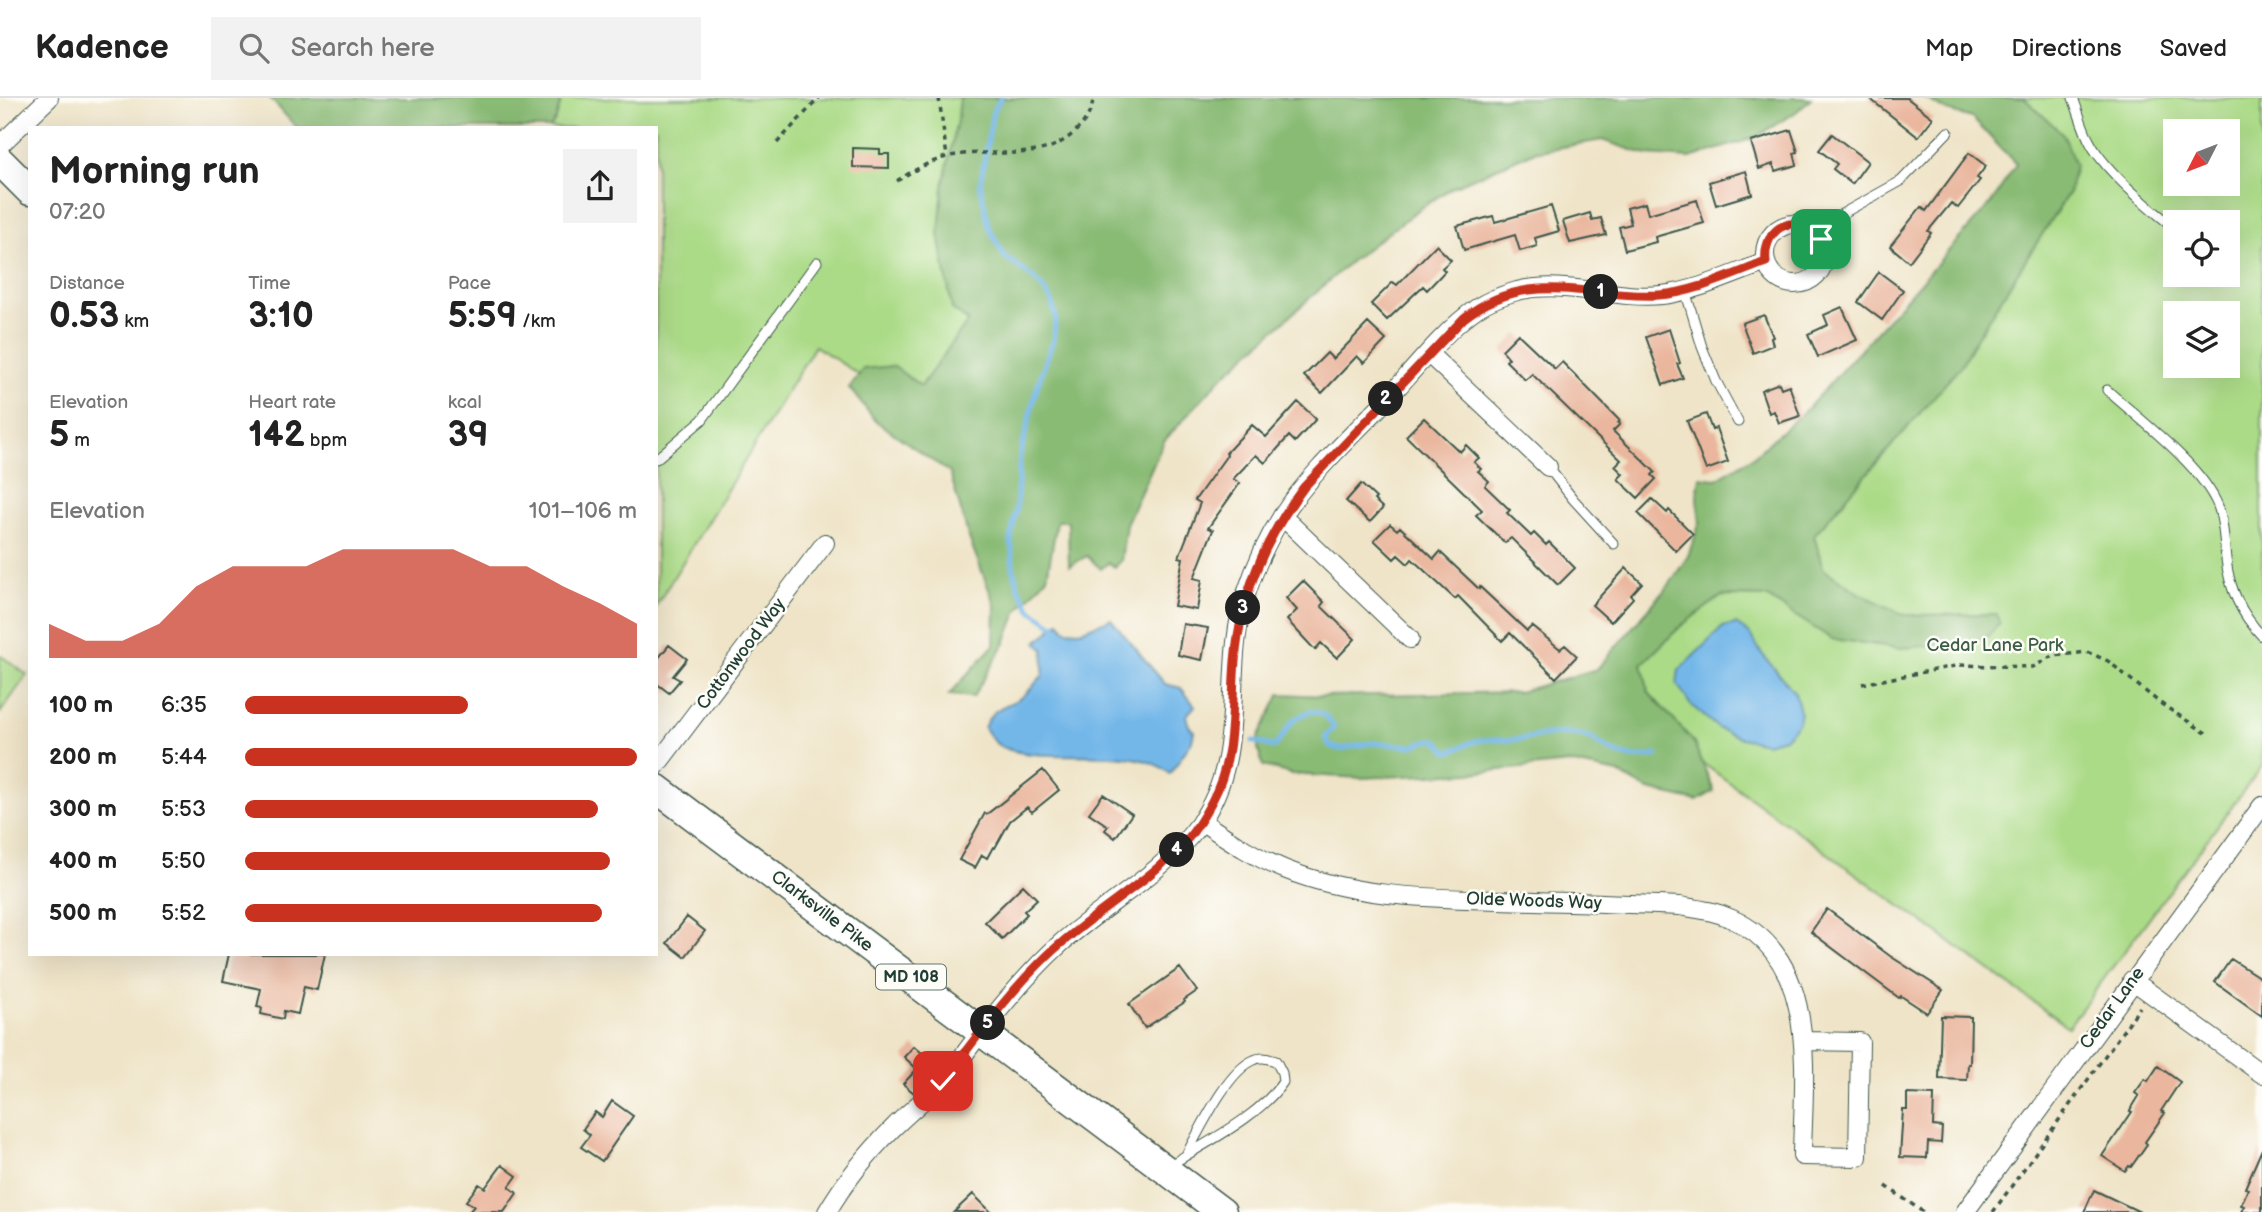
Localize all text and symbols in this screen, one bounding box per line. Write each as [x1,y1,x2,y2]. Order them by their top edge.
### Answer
search box [211,17,701,80]
text: Kadence [35,28,169,68]
icon: search [235,29,273,67]
text: Search here [291,33,435,64]
text: Map [1925,34,1973,63]
text: Directions [2011,34,2122,63]
text: Saved [2160,34,2227,63]
north arrow [2163,119,2240,196]
map controls [2163,119,2240,378]
text: Morning run [49,149,260,194]
button: share [563,149,637,223]
text: 07:20 [49,198,106,226]
pin [1791,209,1851,269]
button: locate [2163,210,2240,287]
icon: arrive [1802,220,1840,258]
text: Distance [49,272,125,295]
text: Time [248,272,290,295]
text: Pace [448,272,491,295]
pin: 1 [1584,274,1618,310]
text: 1 [1597,280,1605,303]
text: 0.53 [49,295,119,338]
text: 3:10 [248,295,314,338]
text: 5:59 [448,295,517,338]
button: layers [2163,301,2240,378]
text: km [119,310,149,333]
text: /km [517,310,556,333]
pin: 2 [1368,382,1404,416]
text: 2 [1380,387,1391,410]
text: Elevation [49,391,128,414]
text: Heart rate [248,391,336,414]
text: kcal [448,391,482,414]
text: 5 [49,414,69,457]
text: 142 [248,414,305,457]
text: 39 [448,414,489,457]
text: m [69,429,90,452]
text: bpm [305,429,347,452]
text: Elevation [49,497,145,525]
text: 101–106 m [529,497,637,525]
pin: 3 [1226,590,1260,626]
street label: Cottonwood Way [692,593,790,714]
text: 3 [1237,596,1248,619]
park label: Cedar Lane Park [1926,635,2064,656]
text: 100 m [49,691,113,719]
text: 6:35 [161,691,207,719]
text: 200 m [49,743,117,771]
text: 5:44 [161,743,207,771]
text: 300 m [49,795,117,823]
text: 5:53 [161,795,206,823]
pin: 4 [1160,832,1194,868]
text: 4 [1171,838,1182,861]
text: 400 m [49,847,117,875]
text: 5:50 [161,847,206,875]
street label: Clarksville Pike [767,866,877,956]
street label: Olde Woods Way [1466,888,1603,914]
text: 500 m [49,899,117,927]
text: 5:52 [161,899,206,927]
street label: Cedar Lane [2075,963,2149,1053]
road number: MD 108 [876,964,946,990]
pin: 5 [970,1006,1006,1040]
text: 5 [982,1011,993,1034]
pin [913,1051,973,1111]
icon: check [924,1062,962,1100]

